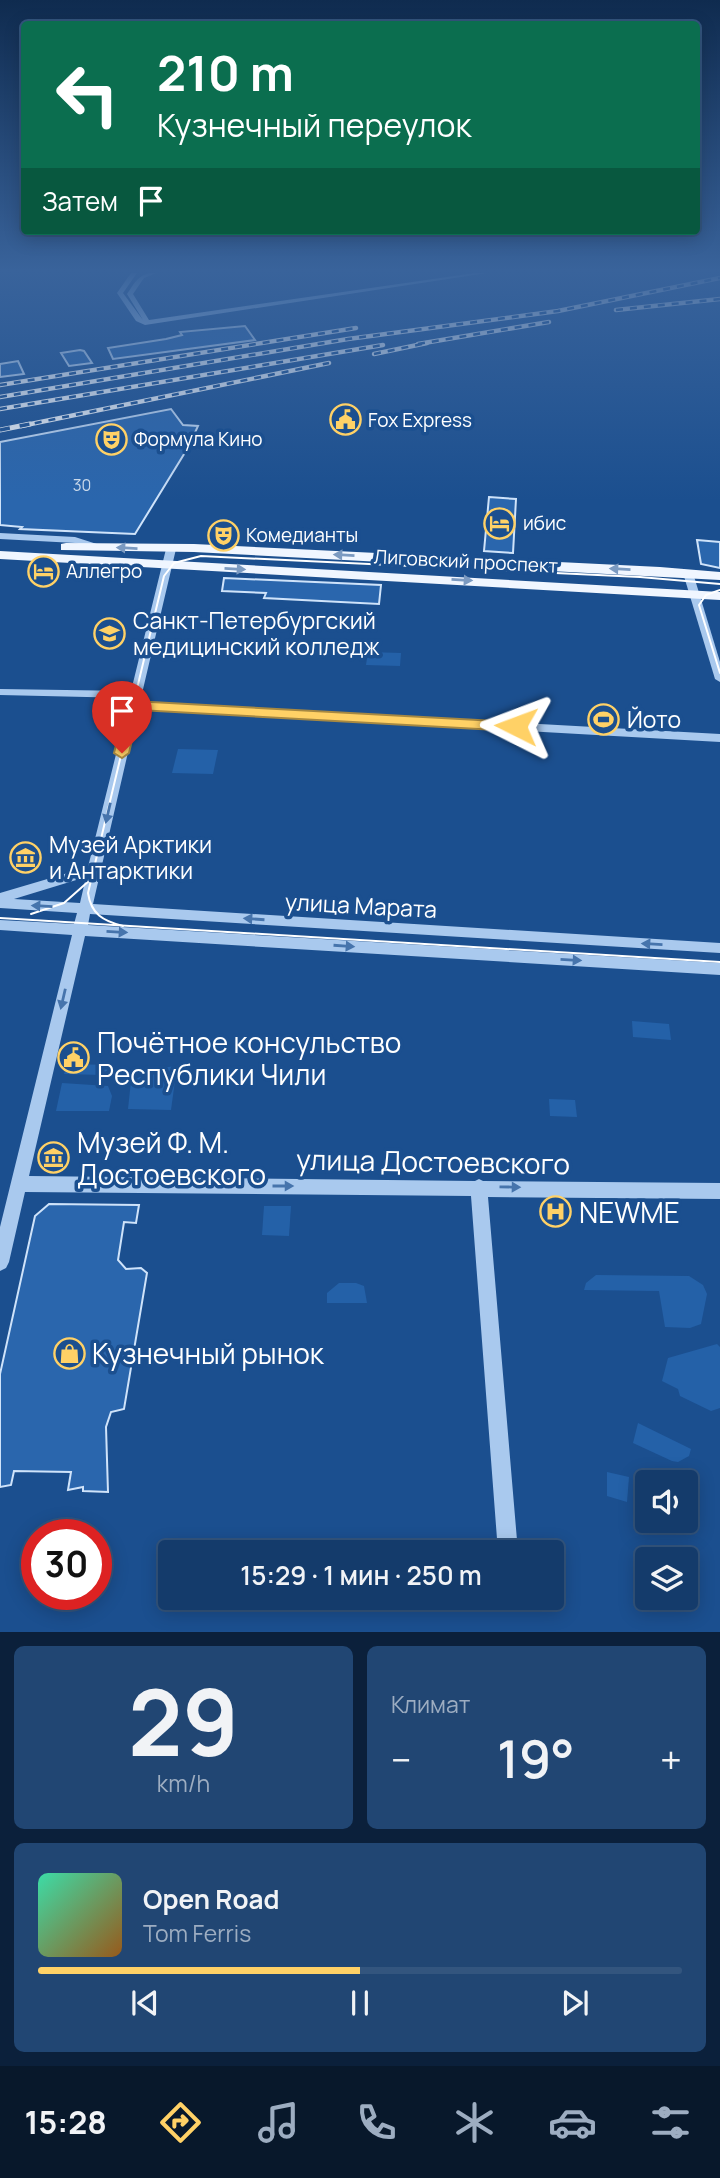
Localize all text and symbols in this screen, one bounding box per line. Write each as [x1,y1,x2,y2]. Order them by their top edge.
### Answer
text: 210 m [157,39,294,106]
icon: left [42,49,133,140]
text: Кузнечный переулок [157,103,471,147]
icon: arrive [132,182,170,220]
text: Затем [42,183,118,219]
public building icon: Fox Express [328,403,362,437]
place label: Fox Express [368,407,472,433]
theatre icon: Формула Кино [94,422,128,456]
place label: Формула Кино [134,426,263,452]
house number: 30 [73,474,91,496]
hotel icon: ибис [483,506,517,540]
place label: ибис [523,510,566,536]
theatre icon: Комедианты [206,518,240,552]
place label: Комедианты [246,522,358,548]
one-way arrow [115,542,137,553]
street label: Лиговский проспект [373,543,559,579]
one-way arrow [333,550,355,561]
hotel icon: Аллегро [26,554,60,588]
place label: Аллегро [66,558,142,584]
one-way arrow [609,563,631,574]
one-way arrow [224,564,246,575]
one-way arrow [451,575,473,586]
place label: Санкт-Петербургский медицинский колледж [133,604,380,662]
school or university icon: Санкт-Петербургский медицинский колледж [93,616,127,650]
pin [92,681,152,753]
position arrow [479,689,553,763]
icon: arrive [103,692,141,730]
sports icon: Йото [587,702,621,736]
place label: Йото [627,703,681,735]
one-way arrow [102,803,113,825]
place label: Музей Арктики и Антарктики [49,828,212,886]
museum icon: Музей Арктики и Антарктики [9,840,43,874]
street label: улица Марата [284,885,438,925]
one-way arrow [31,900,53,911]
one-way arrow [242,913,264,924]
one-way arrow [106,927,128,938]
one-way arrow [641,938,663,949]
one-way arrow [333,941,355,952]
one-way arrow [560,955,582,966]
one-way arrow [57,988,68,1010]
place label: Почётное консульство Республики Чили [97,1023,401,1093]
public building icon: Почётное консульство Республики Чили [57,1041,91,1075]
place label: Музей Ф. М. Достоевского [77,1123,266,1193]
street label: улица Достоевского [296,1140,570,1182]
museum icon: Музей Ф. М. Достоевского [37,1141,71,1175]
one-way arrow [272,1180,294,1192]
one-way arrow [500,1181,522,1193]
place label: NEWME [579,1193,680,1231]
hospital icon: NEWME [539,1195,573,1229]
place label: Кузнечный рынок [92,1334,325,1372]
shop icon: Кузнечный рынок [52,1336,86,1370]
map controls [635,1470,698,1610]
button: sound [635,1470,698,1533]
speed limit sign: 30 [21,1519,112,1610]
button: layers [635,1547,698,1610]
text: 15:29 · 1 мин · 250 m [240,1557,482,1593]
text: 29 [128,1659,239,1783]
text: Климат [391,1688,470,1720]
text: 19° [497,1723,575,1794]
text: − [391,1733,412,1785]
text: + [660,1733,682,1785]
text: km/h [157,1767,210,1799]
text: Open Road [143,1881,279,1917]
text: Tom Ferris [143,1917,251,1949]
icon: previous [126,1984,164,2022]
icon: pause [341,1984,379,2022]
icon: next [556,1984,594,2022]
icon: directions [156,2098,205,2147]
icon: music [254,2098,303,2147]
icon: phone [352,2098,401,2147]
icon: climate [450,2098,499,2147]
icon: car [548,2098,597,2147]
icon: filters [646,2098,695,2147]
text: 15:28 [25,2100,107,2144]

